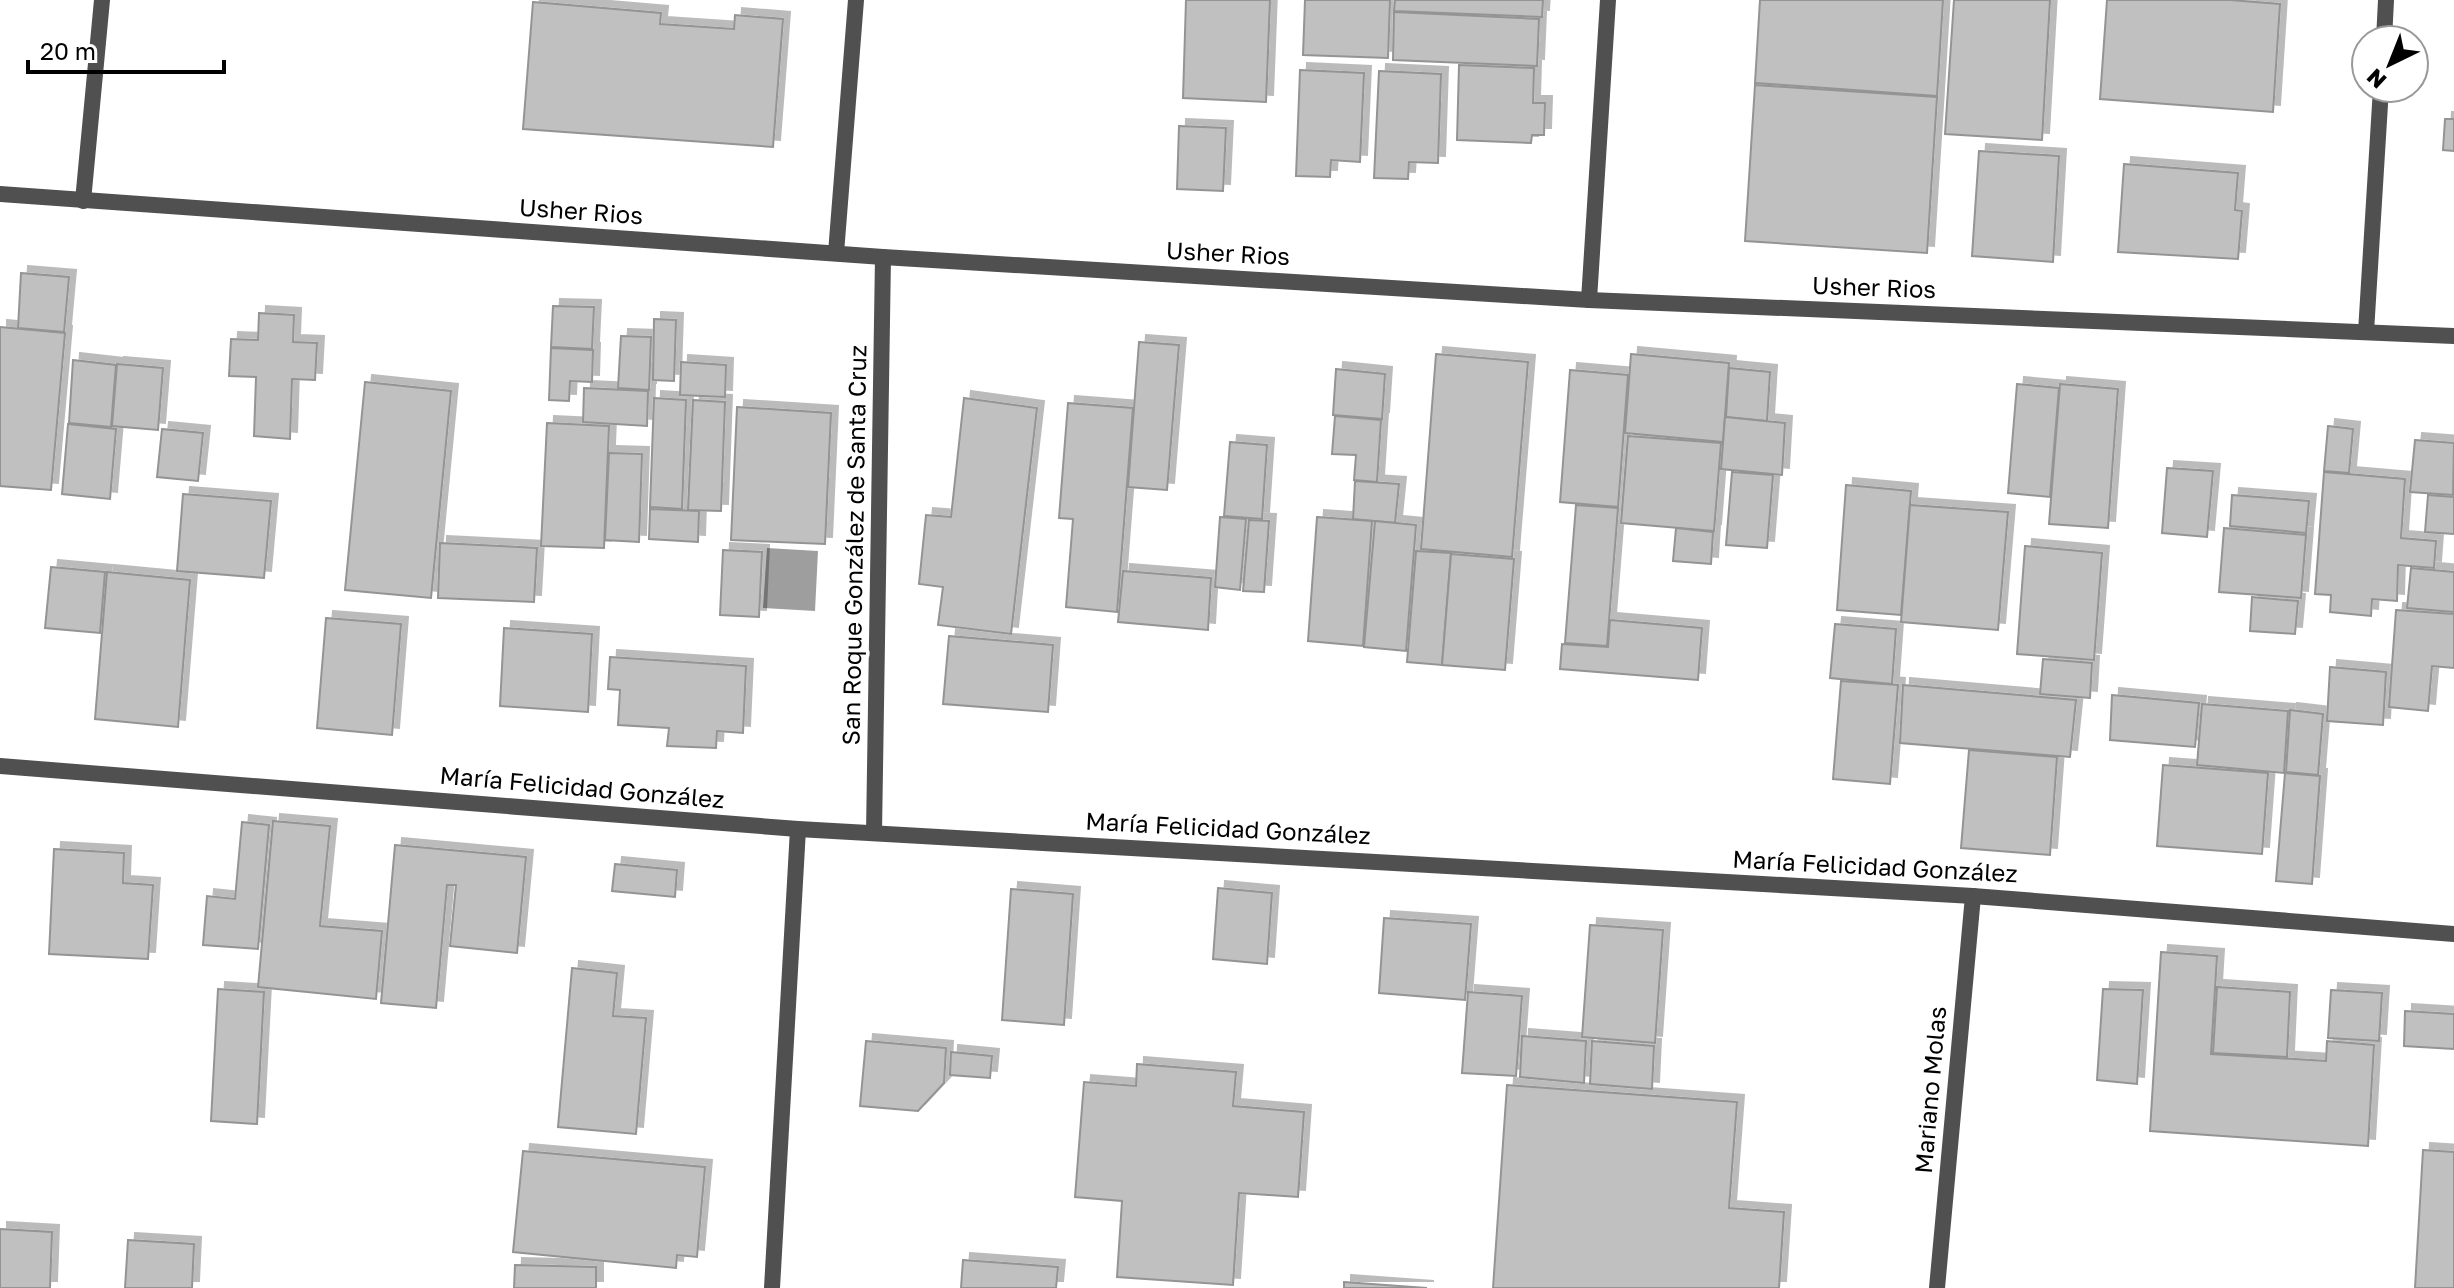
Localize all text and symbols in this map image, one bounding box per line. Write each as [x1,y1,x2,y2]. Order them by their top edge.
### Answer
scale bar [28,24,224,74]
north arrow [2350,24,2430,104]
text: 20 m [40,36,96,65]
text: N [2361,63,2391,95]
street label: Usher Rios [518,192,644,229]
street label: Usher Rios [1165,235,1291,270]
street label: Usher Rios [1812,270,1937,303]
street label: San Roque González de Santa Cruz [836,344,871,745]
street label: María Felicidad González [439,760,726,813]
street label: María Felicidad González [1085,806,1371,849]
street label: María Felicidad González [1732,844,2018,887]
street label: Mariano Molas [1908,1005,1951,1175]

